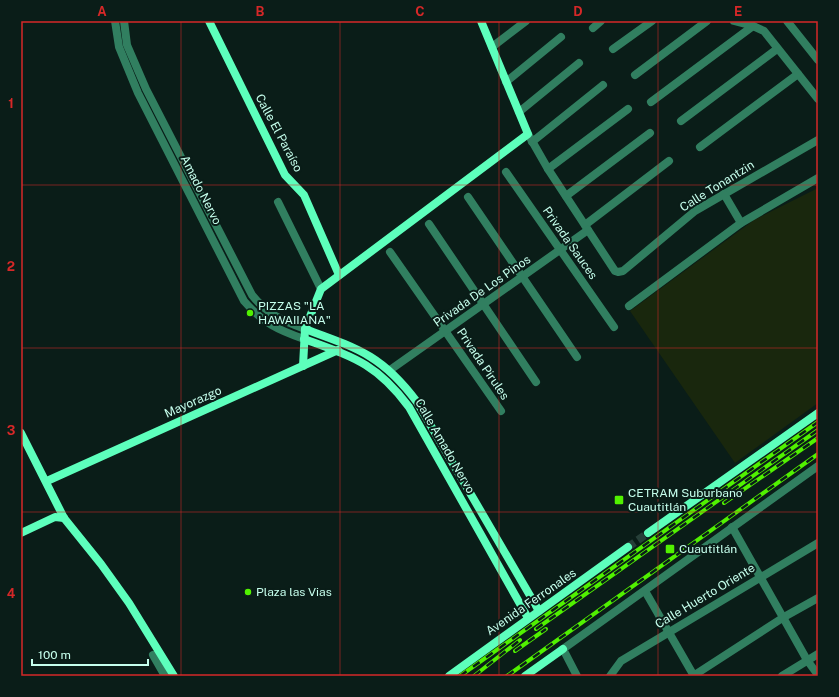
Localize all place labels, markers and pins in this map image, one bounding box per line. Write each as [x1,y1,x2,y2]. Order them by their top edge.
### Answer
place label: PIZZAS "LA HAWAIIANA" [258,299,331,327]
marker: PIZZAS "LA HAWAIIANA" [245,308,255,318]
place label: CETRAM Suburbano Cuautitlán [628,486,743,514]
marker: CETRAM Suburbano Cuautitlán [613,494,625,506]
place label: Cuautitlán [679,542,737,556]
marker: Cuautitlán [664,543,676,555]
place label: Plaza las Vias [256,585,332,599]
marker: Plaza las Vias [243,587,253,597]

